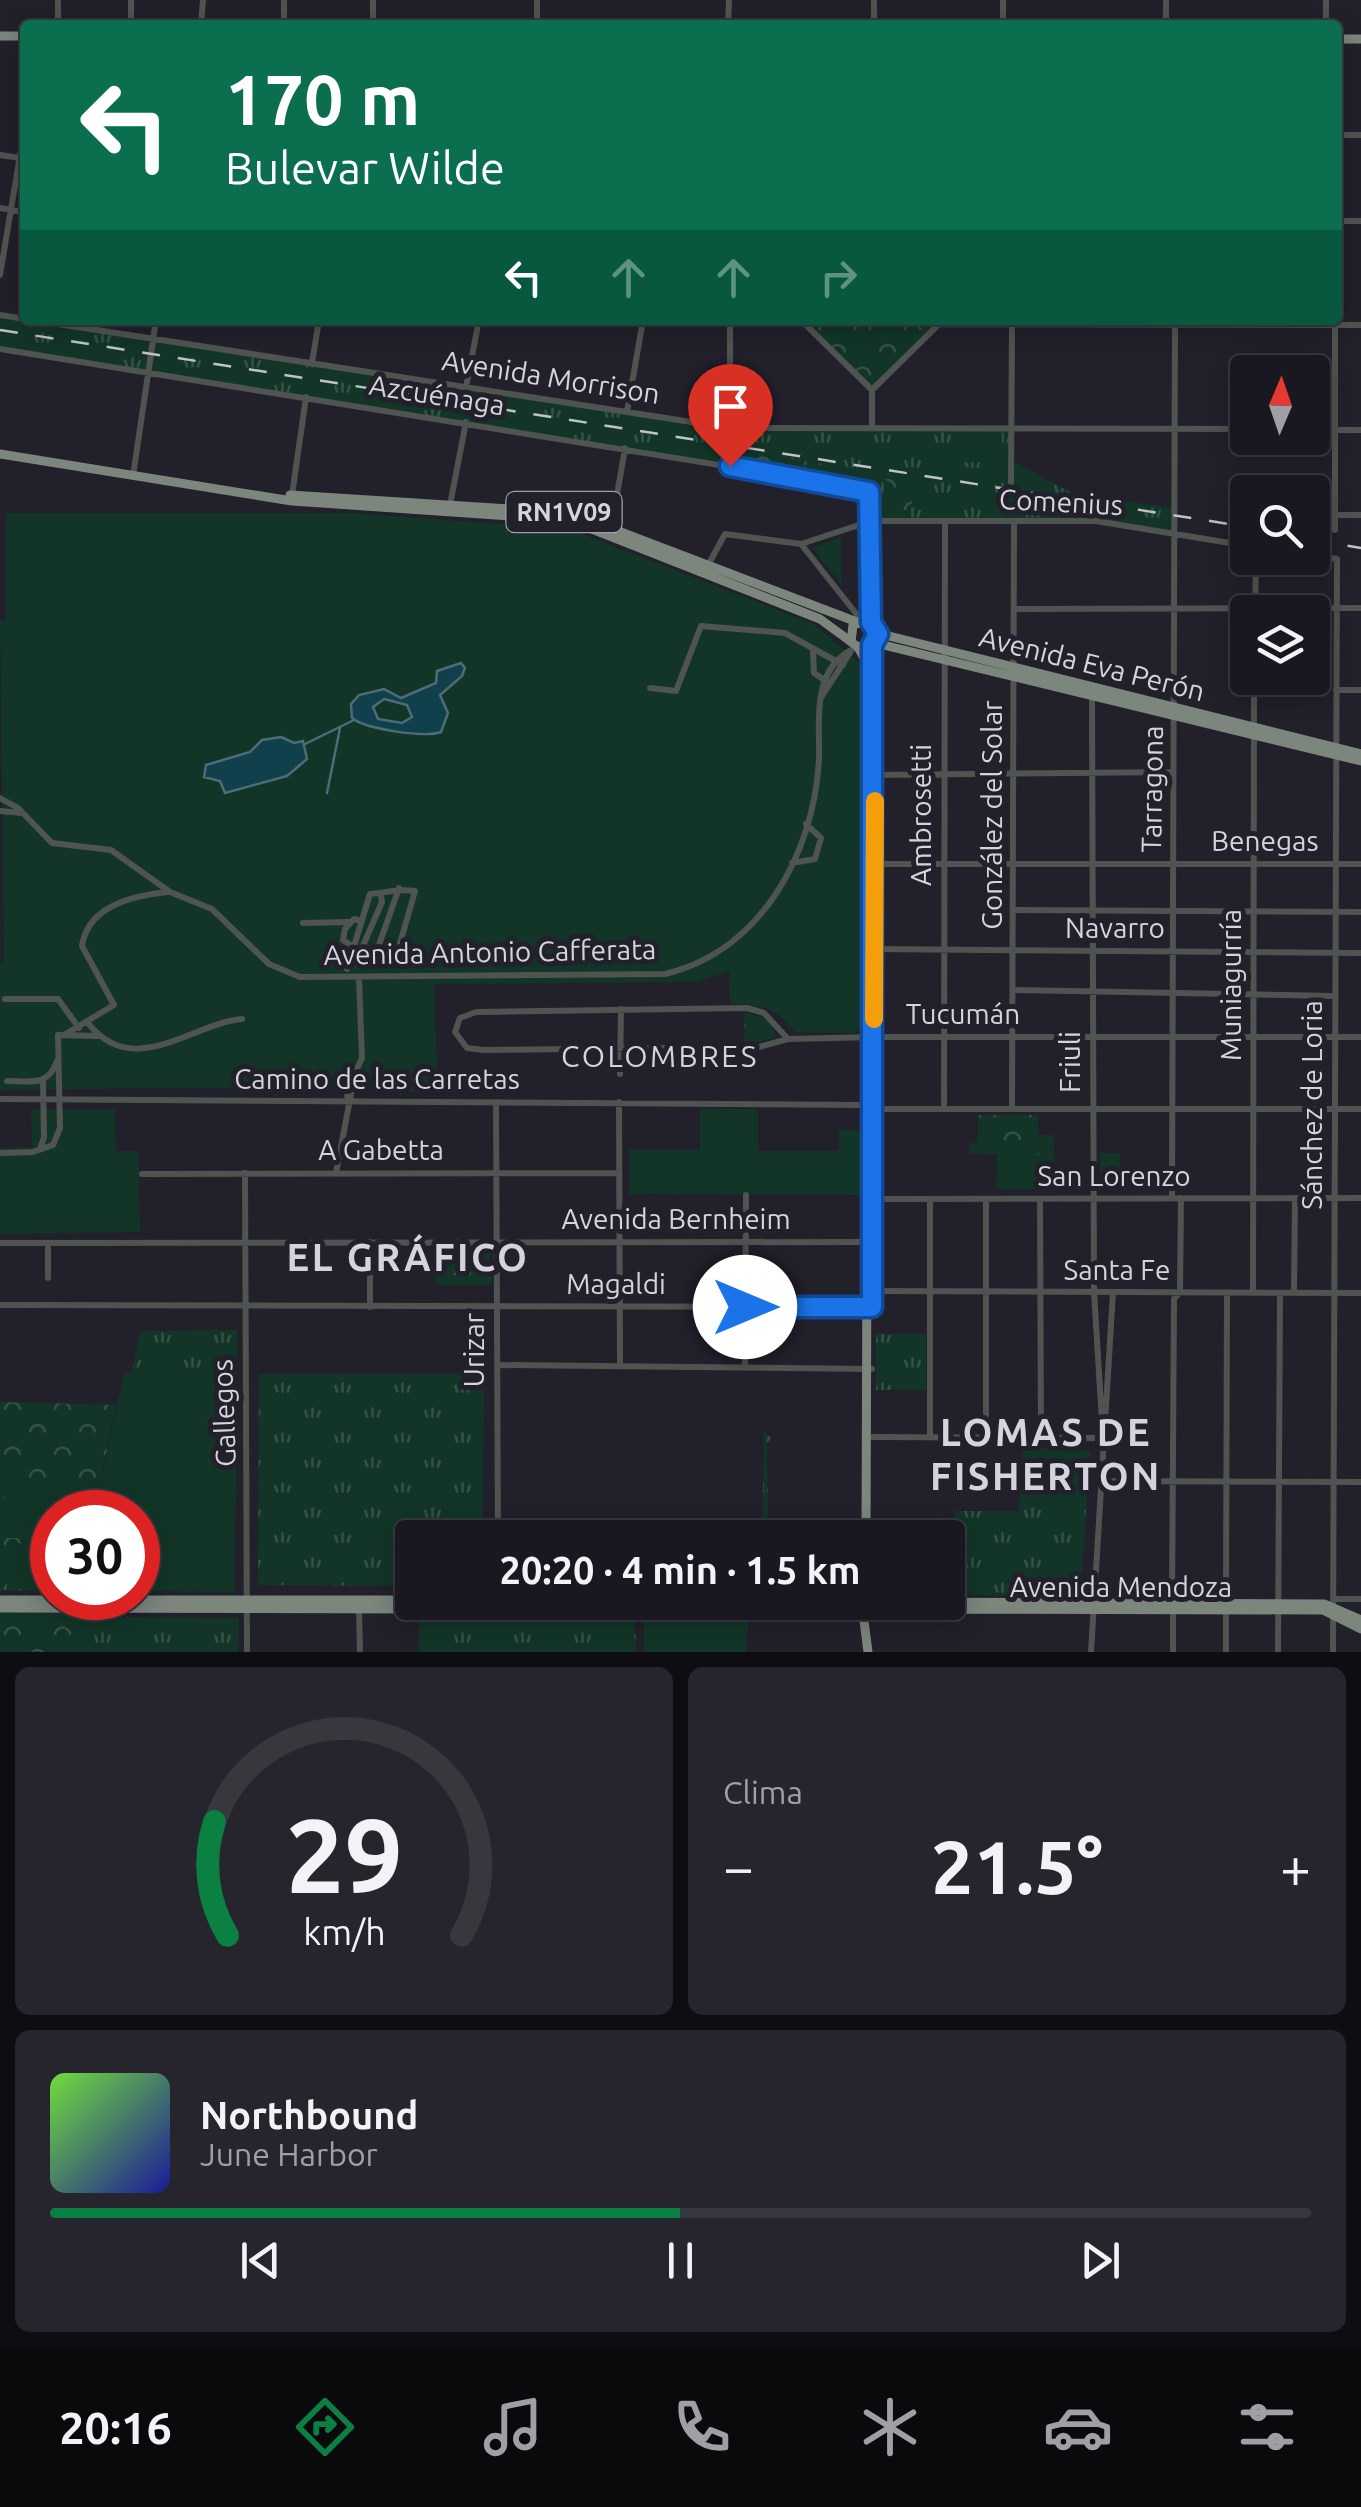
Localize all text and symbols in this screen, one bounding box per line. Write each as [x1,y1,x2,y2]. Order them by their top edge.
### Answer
icon: left [60,60,190,190]
text: 170 m [225,60,420,138]
text: Bulevar Wilde [225,142,505,193]
icon: left [496,250,551,305]
icon: ahead [601,250,656,305]
icon: ahead [706,250,761,305]
icon: right [811,250,866,305]
street label: Avenida Morrison [440,344,662,409]
north arrow [1230,355,1330,455]
map controls [1230,355,1330,695]
pin [688,364,773,467]
street label: Azcuénaga [367,369,507,420]
icon: arrive [703,379,758,434]
button: search [1230,475,1330,575]
street label: Comenius [998,483,1124,520]
road number: RN1V09 [506,492,622,532]
button: layers [1230,595,1330,695]
street label: Avenida Eva Perón [976,620,1208,707]
street label: González del Solar [976,700,1007,930]
street label: Tarragona [1135,725,1168,853]
street label: Ambrosetti [905,744,936,886]
street label: Benegas [1211,825,1319,856]
street label: Muniagurría [1215,909,1246,1061]
street label: Navarro [1065,912,1165,943]
street label: Avenida Antonio Cafferata [323,933,657,970]
street label: Tucumán [906,998,1020,1029]
street label: Sánchez de Loria [1296,1000,1327,1210]
street label: Friuli [1054,1031,1085,1093]
district label: COLOMBRES [561,1039,759,1073]
street label: Camino de las Carretas [234,1063,520,1094]
street label: A Gabetta [318,1134,444,1165]
street label: San Lorenzo [1037,1160,1191,1191]
street label: Avenida Bernheim [561,1203,791,1234]
district label: EL GRÁFICO [287,1233,529,1278]
street label: Santa Fe [1064,1254,1171,1285]
position arrow [693,1255,797,1359]
street label: Magaldi [566,1268,666,1299]
street label: Urizar [458,1312,489,1387]
street label: Gallegos [206,1359,241,1467]
district label: LOMAS DE FISHERTON [930,1411,1162,1497]
speed limit sign: 30 [30,1490,160,1620]
text: 20:20 · 4 min · 1.5 km [499,1549,861,1591]
street label: Avenida Mendoza [1010,1571,1232,1602]
text: Clima [723,1774,803,1810]
text: 29 [285,1796,403,1913]
text: 21.5° [931,1824,1103,1908]
text: − [723,1836,754,1897]
text: + [1280,1836,1311,1897]
text: km/h [303,1912,385,1952]
text: Northbound [200,2094,418,2136]
text: June Harbor [200,2136,378,2172]
icon: previous [233,2233,288,2288]
icon: pause [653,2233,708,2288]
icon: next [1073,2233,1128,2288]
icon: directions [290,2392,360,2462]
icon: music [478,2392,548,2462]
icon: phone [667,2392,737,2462]
icon: climate [855,2392,925,2462]
icon: car [1043,2392,1113,2462]
icon: filters [1232,2392,1302,2462]
text: 20:16 [59,2402,172,2453]

